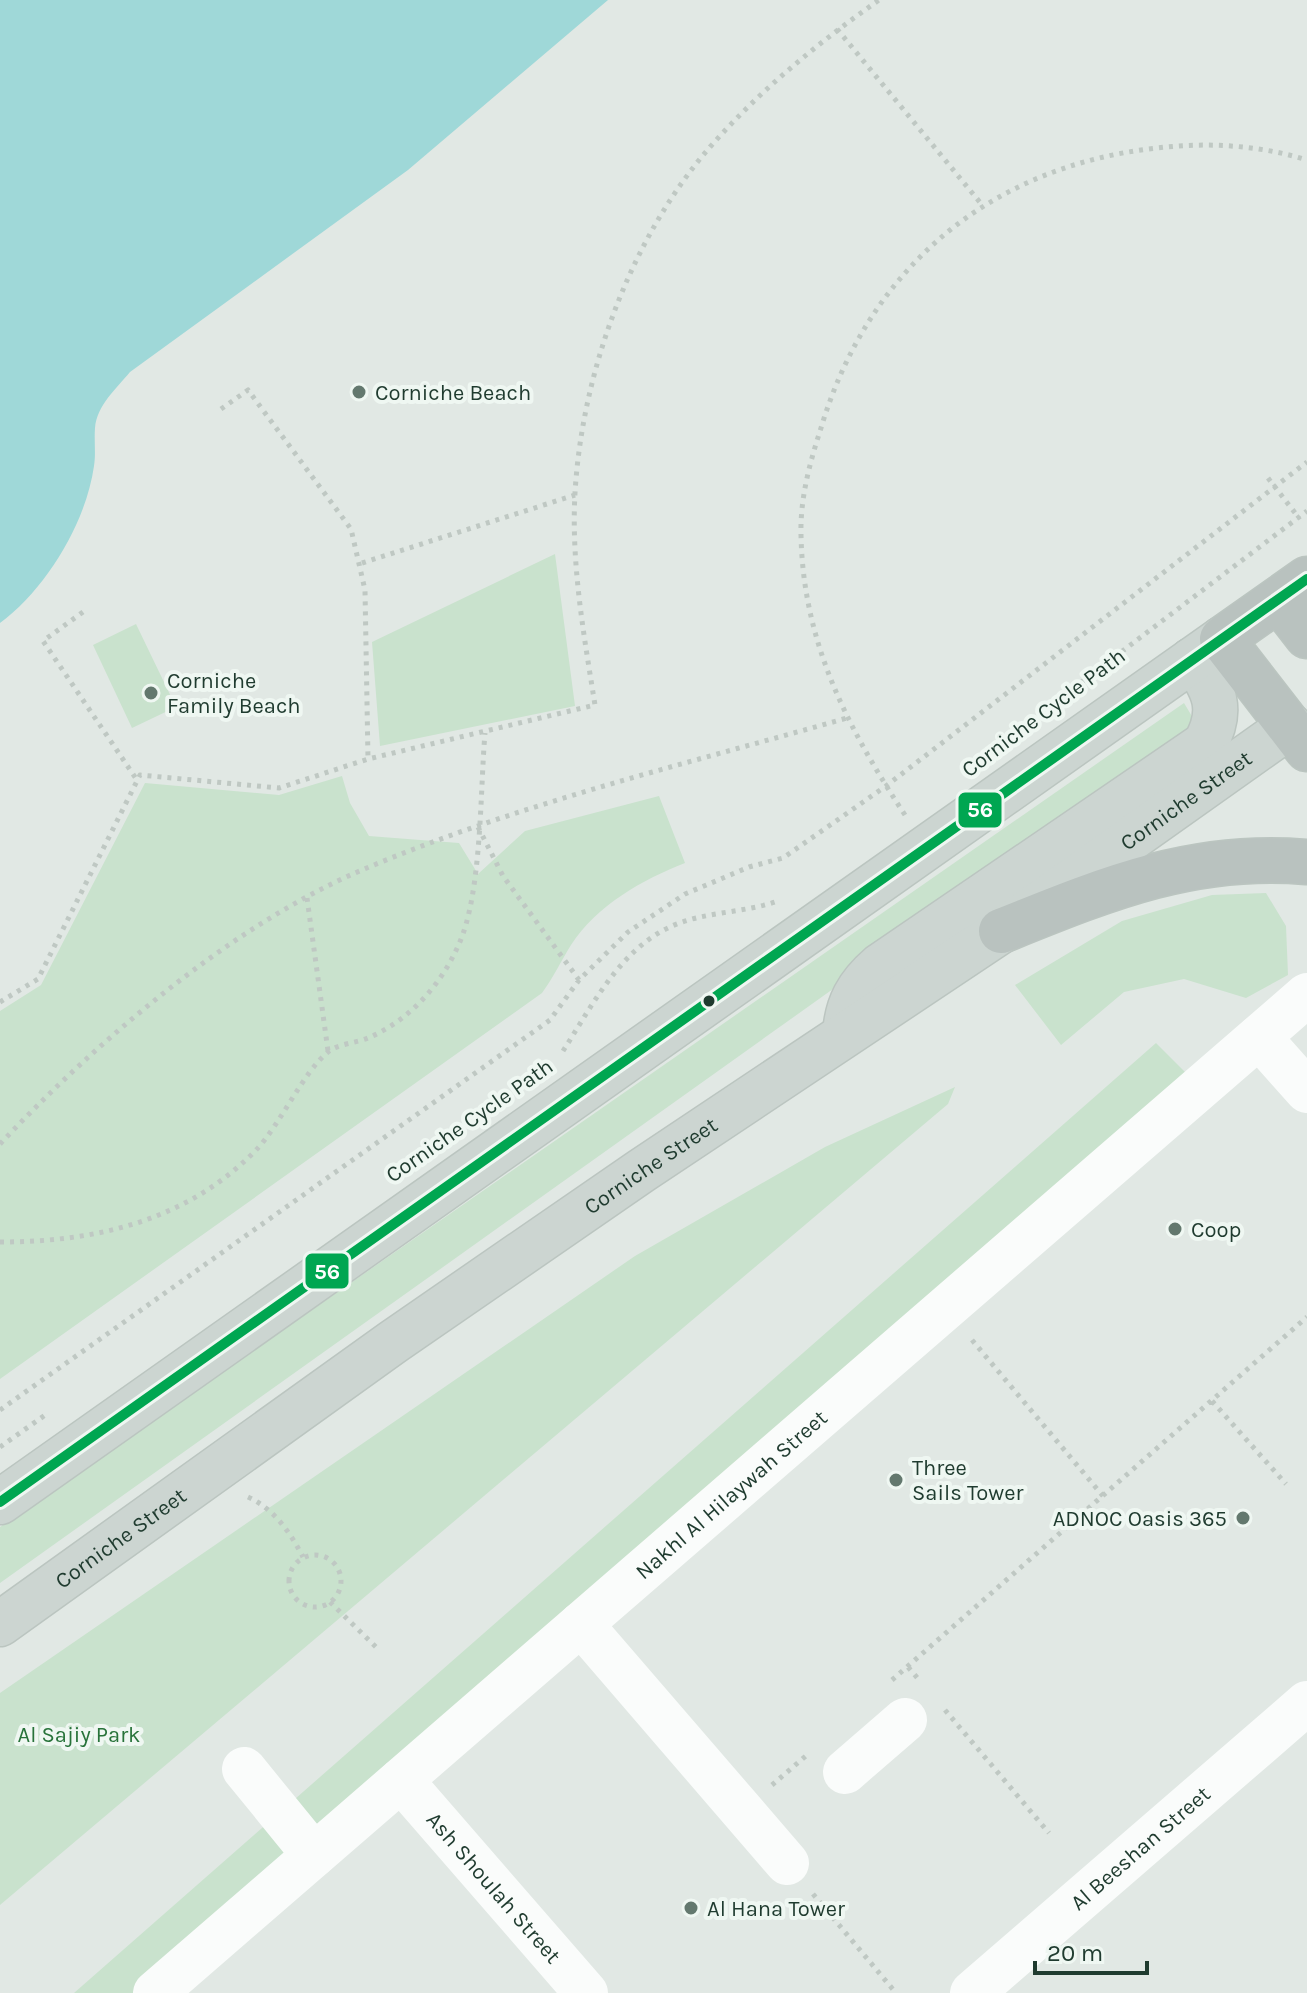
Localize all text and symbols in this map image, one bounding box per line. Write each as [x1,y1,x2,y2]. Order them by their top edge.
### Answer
place label: Corniche Beach [375,380,531,406]
marker: Corniche Beach [350,383,368,401]
street label: Corniche Cycle Path [957,643,1131,783]
place label: Corniche Family Beach [167,668,301,719]
marker: Corniche Family Beach [142,684,160,702]
street label: Corniche Street [1116,745,1257,856]
line badge: 56 [957,791,1003,829]
text: 56 [967,797,993,823]
unlabelled marker [701,993,717,1009]
street label: Corniche Cycle Path [381,1053,558,1188]
street label: Corniche Street [579,1112,722,1220]
place label: Coop [1191,1217,1241,1243]
marker: Coop [1166,1220,1184,1238]
line badge: 56 [304,1252,350,1290]
text: 56 [314,1259,340,1285]
street label: Nakhl Al Hilaywah Street [630,1405,833,1585]
place label: Three Sails Tower [912,1455,1023,1506]
marker: Three Sails Tower [887,1471,905,1489]
street label: Corniche Street [50,1483,191,1594]
place label: ADNOC Oasis 365 [1053,1506,1227,1532]
marker: ADNOC Oasis 365 [1234,1509,1252,1527]
park label: Al Sajiy Park [18,1722,141,1748]
street label: Al Beeshan Street [1065,1781,1216,1916]
street label: Ash Shoulah Street [421,1807,566,1969]
place label: Al Hana Tower [707,1896,845,1922]
marker: Al Hana Tower [682,1899,700,1917]
scale bar [1035,1925,1147,1975]
text: 20 m [1047,1939,1103,1967]

